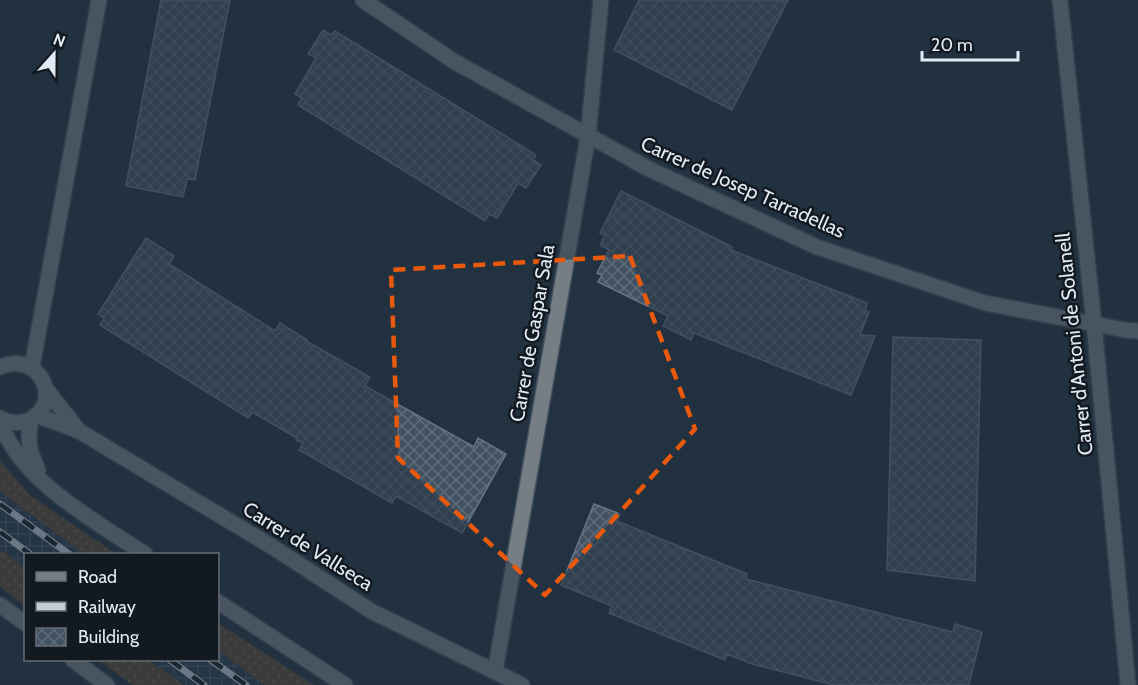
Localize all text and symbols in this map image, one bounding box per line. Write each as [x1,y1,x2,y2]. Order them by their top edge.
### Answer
north arrow [24,24,84,84]
scale bar [922,24,1018,62]
text: N [51,30,68,51]
text: 20 m [931,34,973,56]
street label: Carrer de Josep Tarradellas [637,131,849,243]
street label: Carrer d'Antoni de Solanell [1050,231,1098,456]
street label: Carrer de Gaspar Sala [505,242,559,424]
street label: Carrer de Vallseca [239,496,378,596]
legend [24,553,219,661]
text: Road [78,566,117,588]
text: Railway [78,596,136,618]
text: Building [78,626,140,648]

